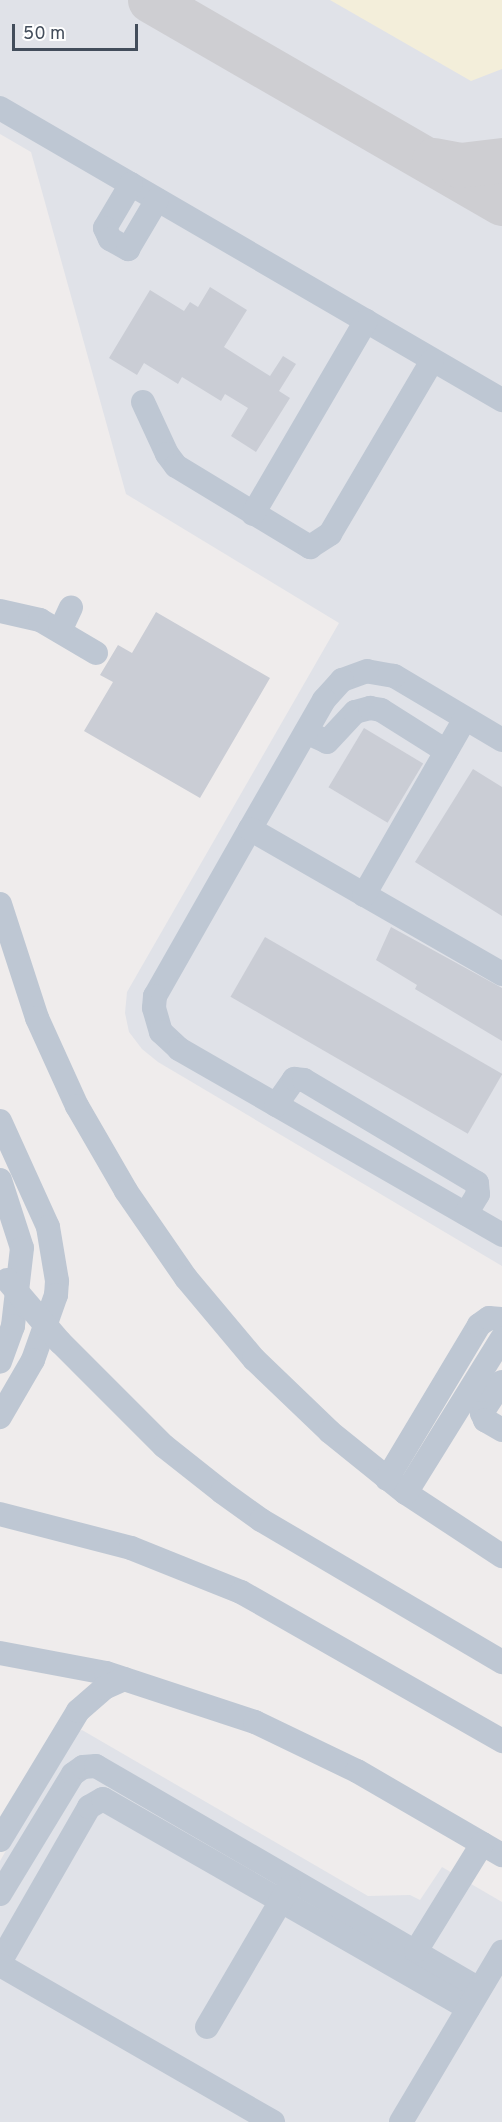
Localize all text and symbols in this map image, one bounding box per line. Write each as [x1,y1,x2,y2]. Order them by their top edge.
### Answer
scale bar [15,12,141,50]
text: 50 m [23,23,65,46]

